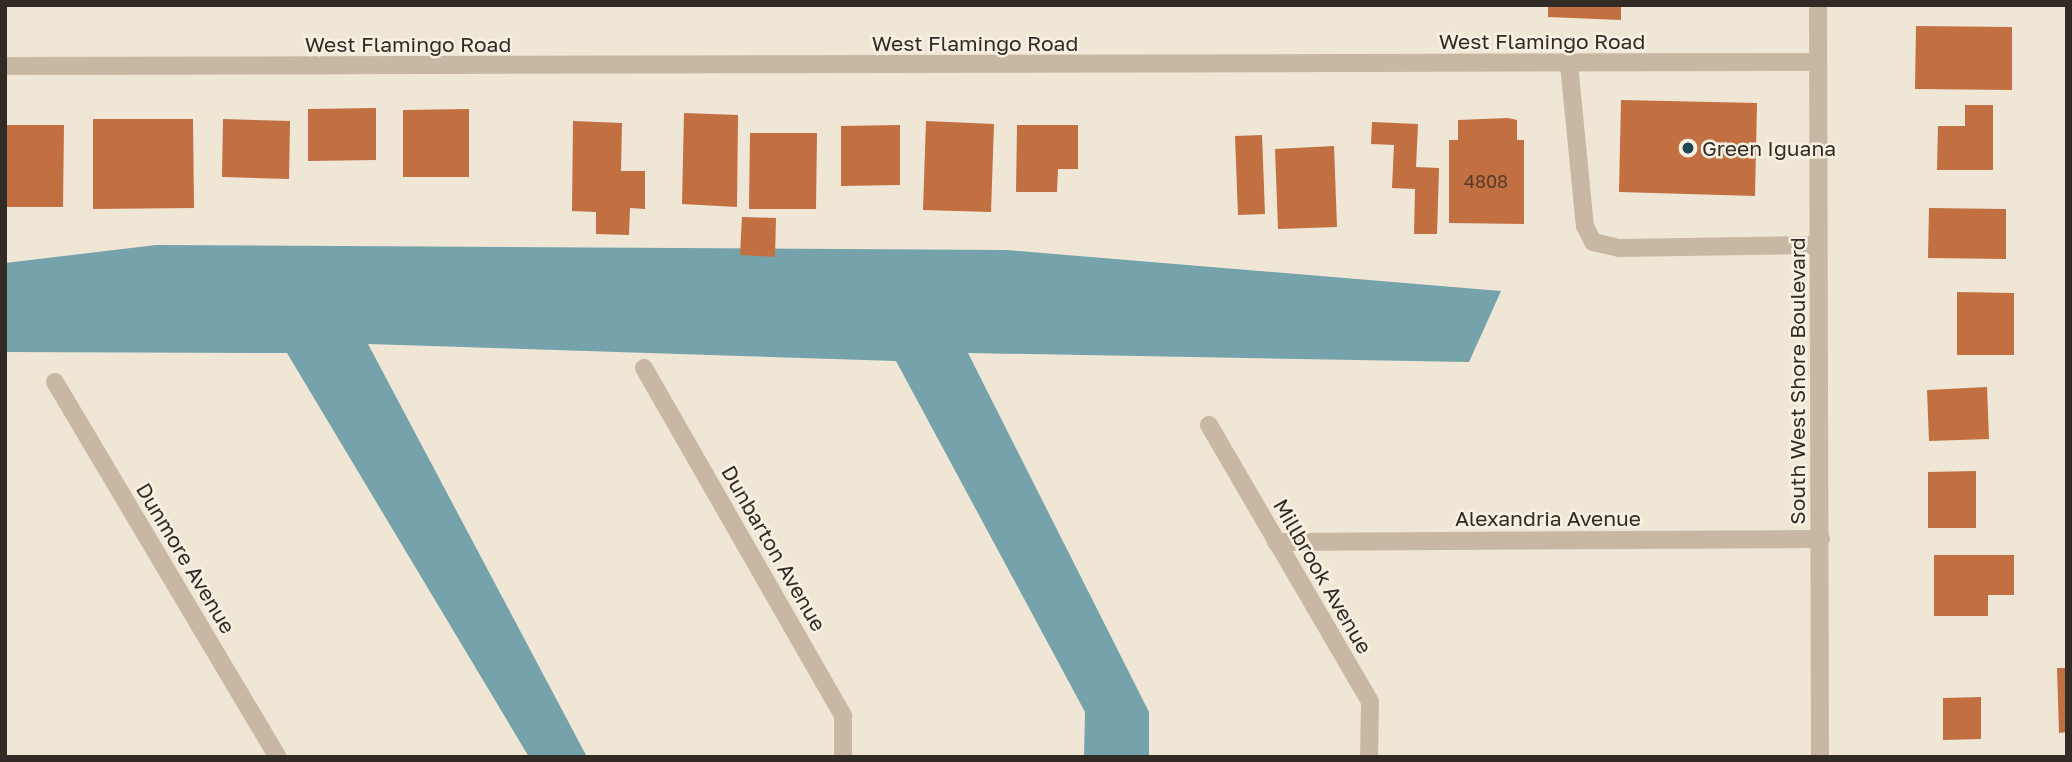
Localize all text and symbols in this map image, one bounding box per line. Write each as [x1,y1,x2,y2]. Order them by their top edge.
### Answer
street label: West Flamingo Road [1439,28,1645,54]
street label: West Flamingo Road [872,30,1078,56]
street label: West Flamingo Road [305,31,511,57]
place label: Green Iguana [1702,135,1836,161]
marker: Green Iguana [1680,140,1696,156]
house number: 4808 [1464,170,1508,192]
street label: South West Shore Boulevard [1784,237,1810,525]
street label: Dunbarton Avenue [716,461,832,635]
street label: Dunmore Avenue [131,478,241,638]
street label: Millbrook Avenue [1268,494,1378,658]
street label: Alexandria Avenue [1455,505,1641,531]

